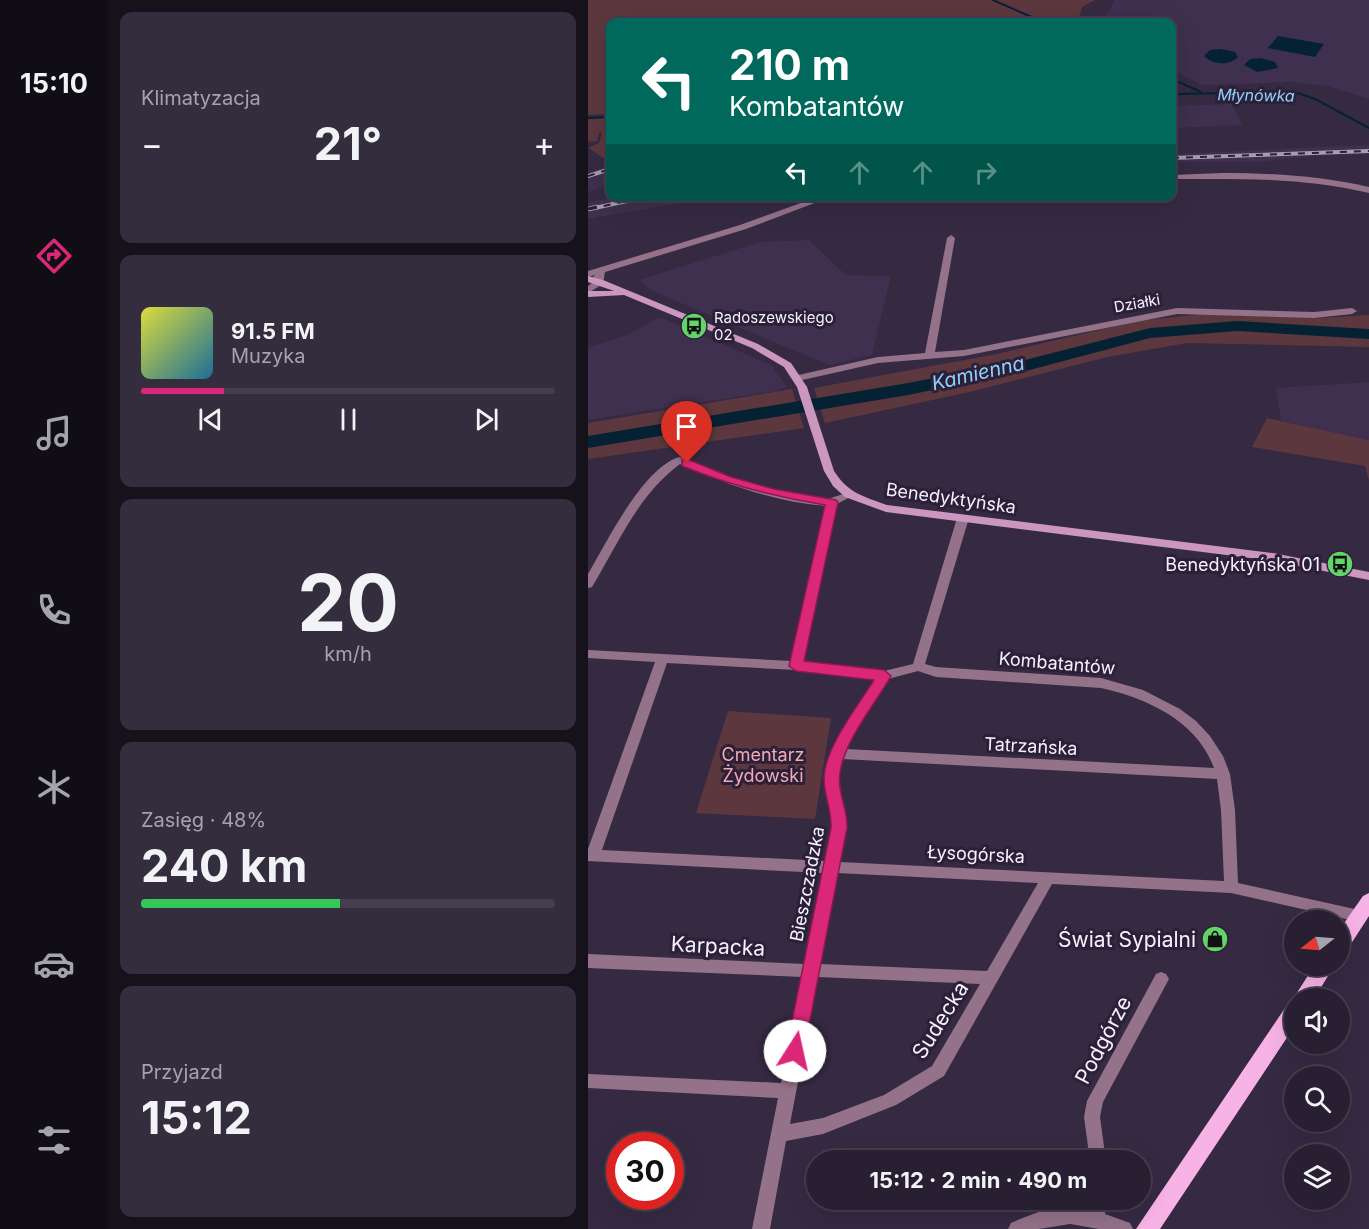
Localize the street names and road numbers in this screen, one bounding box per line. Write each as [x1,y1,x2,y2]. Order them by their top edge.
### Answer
street label: Działki [1112,290,1162,316]
street label: Benedyktyńska [885,478,1017,518]
street label: Kombatantów [998,647,1116,679]
street label: Tatrzańska [984,733,1078,759]
street label: Bieszczadzka [786,825,828,943]
street label: Łysogórska [927,841,1025,867]
street label: Karpacka [670,931,766,961]
street label: Sudecka [907,977,973,1063]
street label: Podgórze [1070,992,1136,1088]

